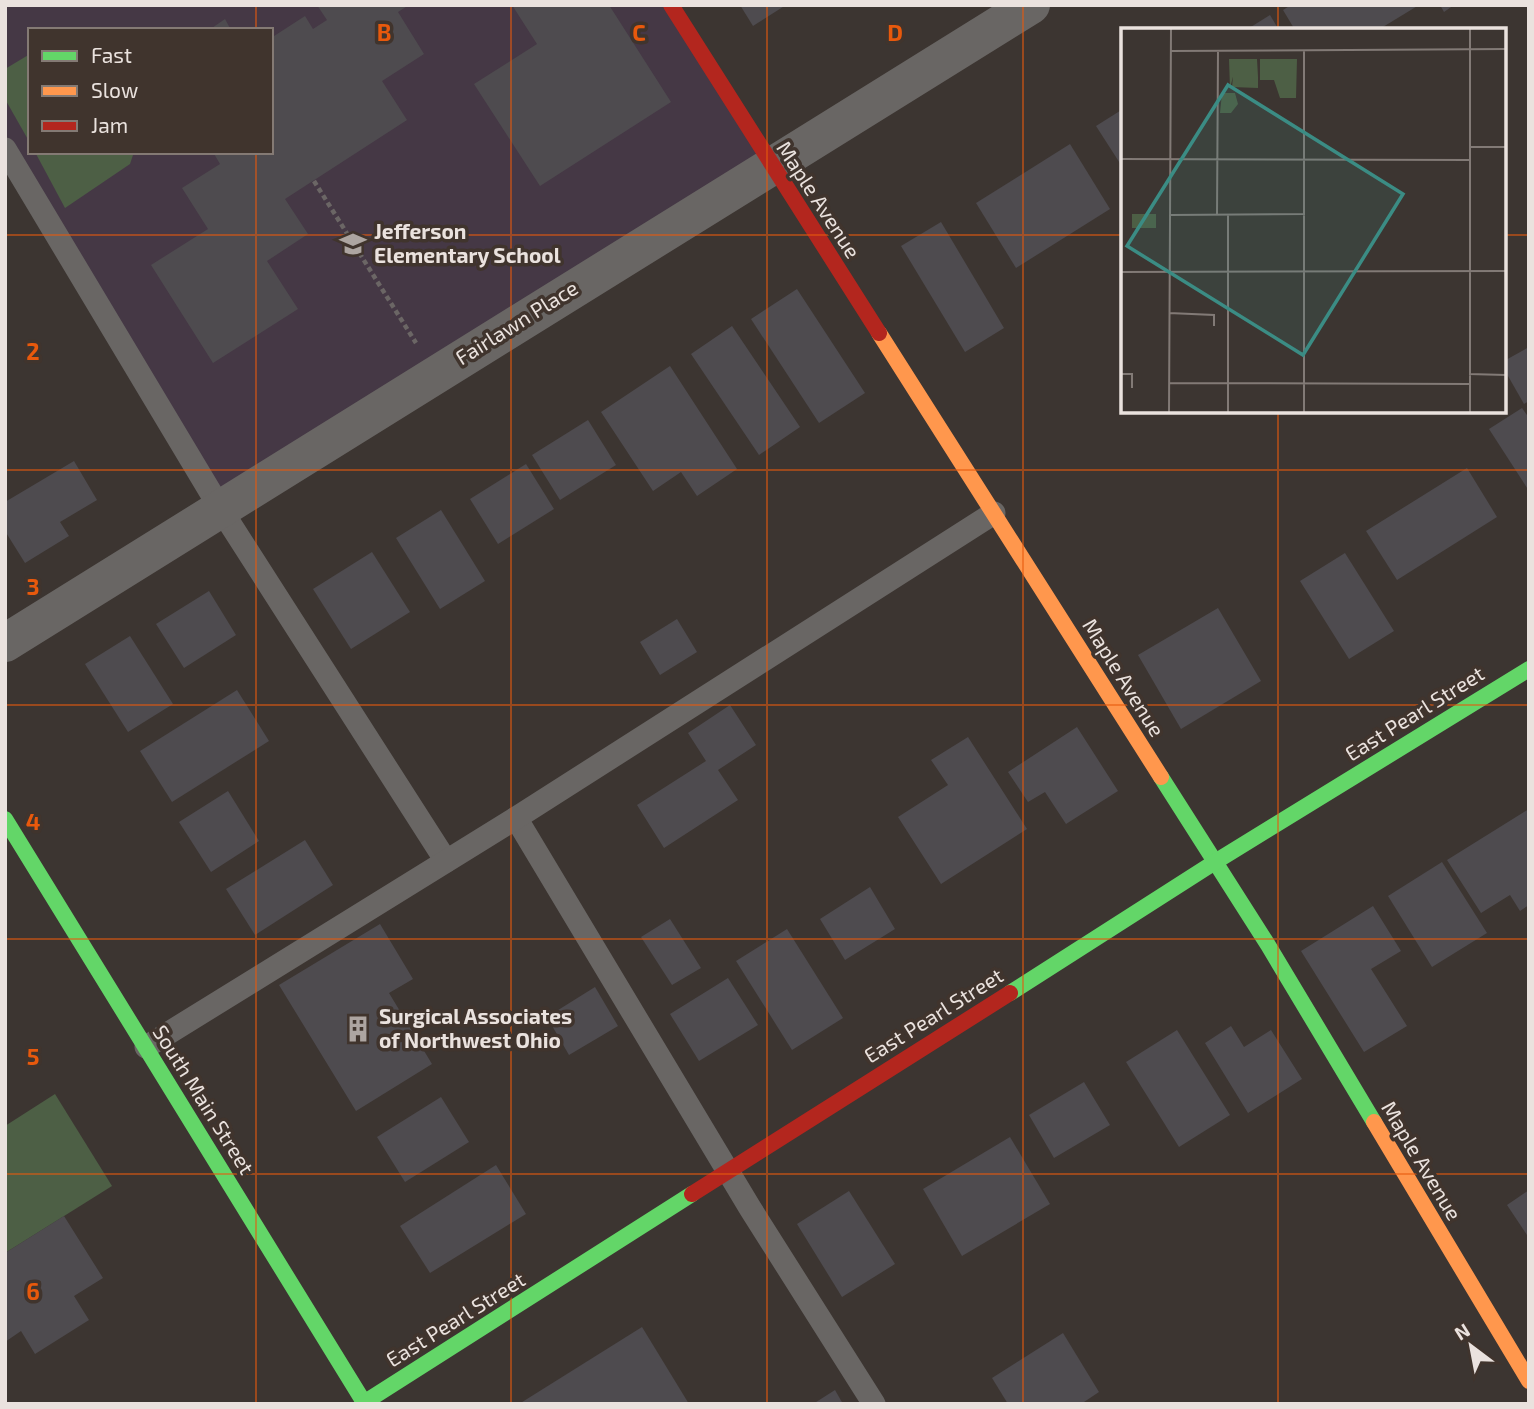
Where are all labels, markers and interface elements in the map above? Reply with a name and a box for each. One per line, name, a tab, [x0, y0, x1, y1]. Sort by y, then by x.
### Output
text: B	[377, 18, 391, 46]
text: C	[632, 18, 646, 46]
text: D	[887, 18, 903, 46]
legend	[28, 28, 273, 154]
inset map	[1121, 28, 1506, 413]
text: Fast	[91, 42, 132, 67]
text: Slow	[91, 77, 138, 102]
text: Jam	[91, 112, 128, 137]
street label: Maple Avenue	[772, 136, 866, 262]
place label: Jefferson Elementary School	[374, 218, 561, 268]
school or university icon: Jefferson Elementary School	[338, 229, 368, 259]
street label: Fairlawn Place	[450, 274, 582, 369]
text: 2	[26, 337, 40, 365]
text: 3	[26, 572, 40, 600]
street label: Maple Avenue	[1078, 614, 1170, 741]
street label: East Pearl Street	[1340, 660, 1488, 765]
text: 4	[26, 807, 40, 835]
street label: East Pearl Street	[859, 962, 1007, 1067]
place label: Surgical Associates of Northwest Ohio	[379, 1003, 572, 1052]
building icon: Surgical Associates of Northwest Ohio	[343, 1014, 373, 1044]
street label: South Main Street	[148, 1020, 260, 1178]
text: 5	[27, 1042, 39, 1070]
street label: Maple Avenue	[1377, 1096, 1468, 1224]
street label: East Pearl Street	[381, 1266, 529, 1371]
text: 6	[26, 1277, 40, 1305]
north arrow	[1436, 1311, 1506, 1381]
text: N	[1450, 1318, 1474, 1345]

